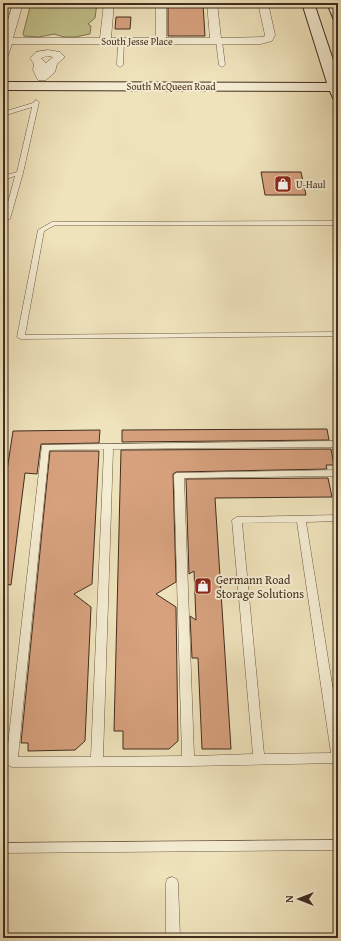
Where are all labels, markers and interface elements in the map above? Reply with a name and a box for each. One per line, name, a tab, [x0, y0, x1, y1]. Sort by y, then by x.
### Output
street label: South Jesse Place	[101, 34, 173, 49]
street label: South McQueen Road	[127, 79, 216, 94]
shop icon: U-Haul	[273, 174, 293, 194]
place label: U-Haul	[296, 177, 326, 192]
place label: Germann Road Storage Solutions	[216, 571, 304, 602]
shop icon: Germann Road Storage Solutions	[193, 576, 213, 596]
north arrow	[279, 879, 319, 919]
text: N	[281, 895, 297, 903]

